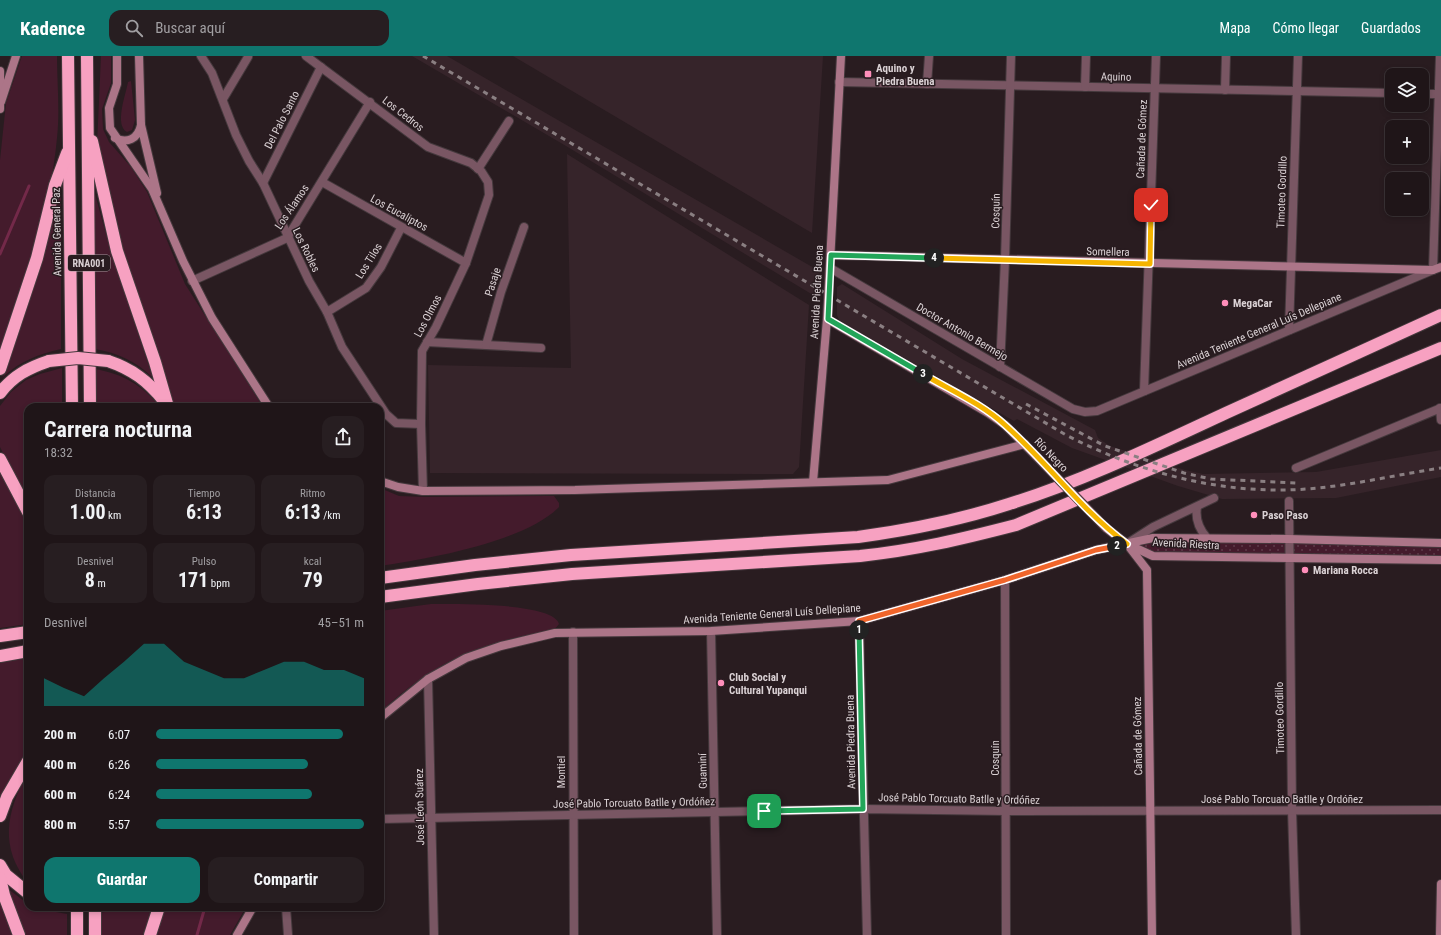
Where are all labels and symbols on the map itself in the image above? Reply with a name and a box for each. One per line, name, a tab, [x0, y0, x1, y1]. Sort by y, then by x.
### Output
place label: Aquino y Piedra Buena	[876, 62, 934, 88]
marker: Aquino y Piedra Buena	[863, 69, 873, 79]
street label: Aquino	[1101, 70, 1132, 84]
street label: Del Palo Santo	[262, 88, 302, 151]
street label: Los Cedros	[380, 94, 426, 134]
street label: Cañada de Gómez	[1134, 99, 1150, 179]
street label: Timoteo Gordillo	[1274, 155, 1290, 228]
street label: Los Álamos	[272, 182, 312, 232]
street label: Avenida General Paz	[50, 187, 64, 276]
pin	[1134, 188, 1168, 222]
street label: Los Eucaliptos	[368, 192, 430, 234]
street label: Cosquín	[989, 193, 1003, 229]
street label: Los Robles	[290, 226, 322, 274]
street label: Los Tilos	[353, 241, 385, 281]
street label: Avenida Piedra Buena	[808, 245, 826, 339]
street label: Somellera	[1086, 245, 1130, 259]
pin: 4	[924, 248, 944, 268]
road number: RNA001	[68, 255, 110, 271]
street label: Pasaje	[482, 266, 504, 298]
street label: Avenida Teniente General Luís Dellepiane	[1175, 290, 1343, 372]
street label: Los Olmos	[411, 293, 445, 339]
place label: MegaCar	[1233, 297, 1273, 310]
marker: MegaCar	[1220, 298, 1230, 308]
street label: Doctor Antonio Bermejo	[914, 300, 1011, 364]
pin: 3	[913, 364, 933, 384]
street label: Río Negro	[1032, 435, 1071, 475]
place label: Paso Paso	[1262, 509, 1309, 522]
marker: Paso Paso	[1249, 510, 1259, 520]
pin: 2	[1107, 536, 1127, 556]
street label: Avenida Riestra	[1152, 536, 1220, 552]
place label: Mariana Rocca	[1313, 564, 1378, 577]
marker: Mariana Rocca	[1300, 565, 1310, 575]
street label: Avenida Teniente General Luís Dellepiane	[683, 601, 861, 627]
pin: 1	[849, 620, 869, 640]
place label: Club Social y Cultural Yupanqui	[729, 671, 807, 697]
marker: Club Social y Cultural Yupanqui	[716, 678, 726, 688]
street label: Timoteo Gordillo	[1273, 681, 1287, 754]
street label: Avenida Piedra Buena	[844, 695, 858, 789]
street label: Cañada de Gómez	[1131, 696, 1145, 775]
street label: Cosquín	[989, 740, 1002, 776]
street label: Guaminí	[696, 753, 710, 789]
street label: Montiel	[555, 756, 568, 788]
street label: José León Suárez	[413, 768, 427, 846]
street label: José Pablo Torcuato Batlle y Ordóñez	[878, 791, 1040, 807]
street label: José Pablo Torcuato Batlle y Ordóñez	[1201, 793, 1363, 806]
pin	[747, 794, 781, 828]
street label: José Pablo Torcuato Batlle y Ordóñez	[553, 795, 715, 811]

